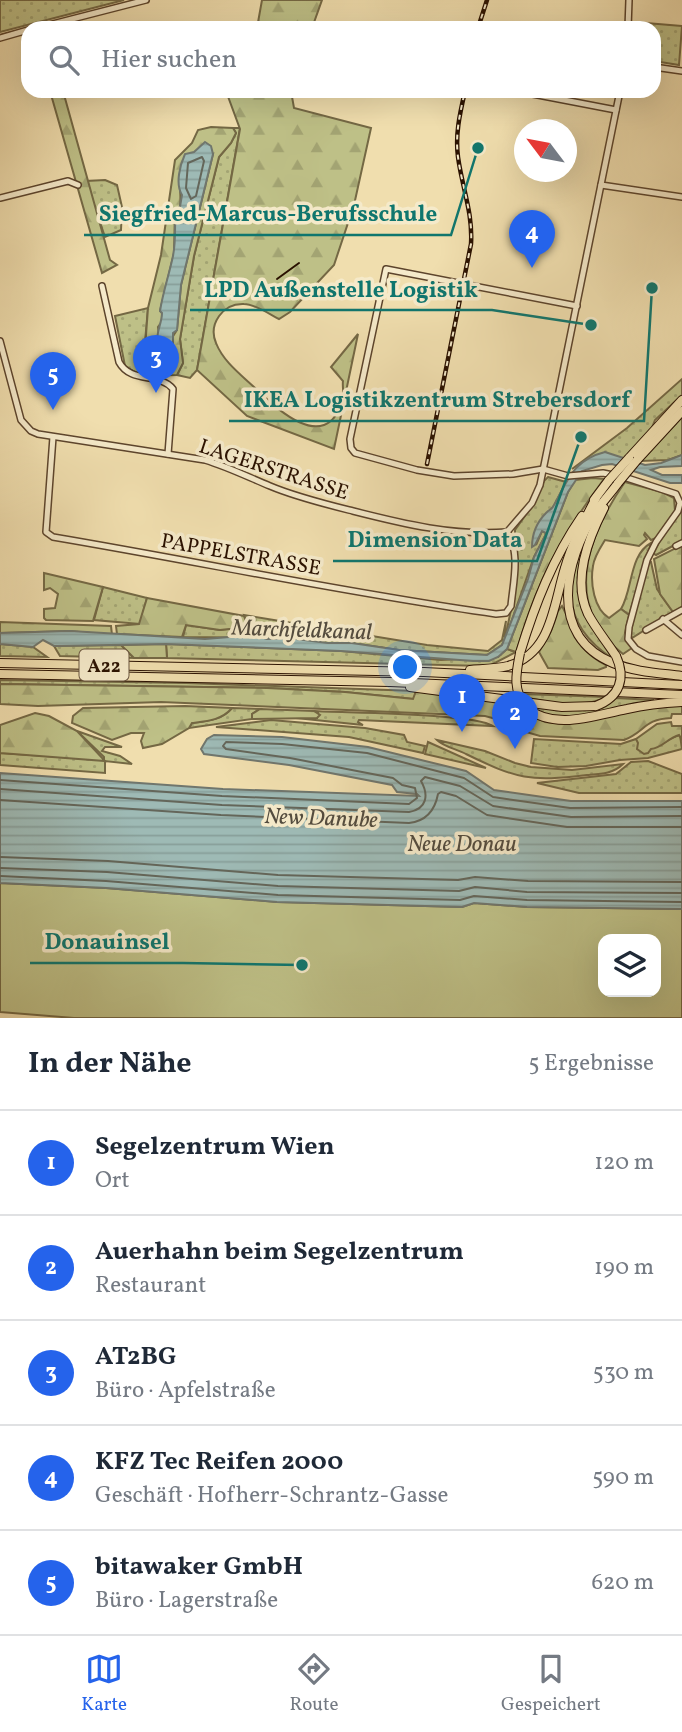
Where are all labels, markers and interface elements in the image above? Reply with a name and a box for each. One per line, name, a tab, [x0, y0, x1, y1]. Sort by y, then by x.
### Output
search box	[21, 21, 661, 98]
icon: search	[45, 41, 83, 79]
text: Hier suchen	[101, 42, 237, 78]
north arrow	[514, 119, 577, 182]
callout: Siegfried-Marcus-Berufsschule	[84, 191, 451, 235]
text: Siegfried-Marcus-Berufsschule	[99, 199, 437, 231]
pin: 4	[509, 210, 555, 268]
callout: LPD Außenstelle Logistik	[190, 266, 492, 310]
text: LPD Außenstelle Logistik	[204, 275, 478, 307]
pin: 3	[133, 335, 179, 393]
pin: 5	[30, 352, 76, 410]
callout: IKEA Logistikzentrum Strebersdorf	[229, 377, 644, 421]
text: IKEA Logistikzentrum Strebersdorf	[244, 385, 632, 417]
street label: LAGERSTRASSE	[195, 433, 352, 508]
callout: Dimension Data	[333, 517, 537, 561]
text: Dimension Data	[347, 525, 523, 557]
street label: PAPPELSTRASSE	[158, 527, 323, 584]
water label: Marchfeldkanal	[230, 613, 373, 649]
road number: A22	[80, 650, 128, 680]
your location	[388, 650, 422, 684]
pin: 1	[439, 674, 485, 732]
pin: 2	[492, 691, 538, 749]
water label: New Danube	[264, 801, 379, 837]
water label: Neue Donau	[407, 829, 517, 861]
callout: Donauinsel	[30, 919, 183, 963]
text: Donauinsel	[44, 927, 170, 959]
map controls	[598, 934, 661, 997]
button: layers	[598, 934, 661, 997]
text: In der Nähe	[28, 1043, 192, 1085]
text: 5 Ergebnisse	[528, 1048, 654, 1080]
text: Segelzentrum Wien	[95, 1129, 335, 1165]
text: 1	[46, 1147, 56, 1179]
text: 120 m	[594, 1147, 654, 1179]
text: Ort	[95, 1165, 130, 1197]
text: Auerhahn beim Segelzentrum	[95, 1234, 464, 1270]
text: 2	[45, 1252, 57, 1284]
text: 190 m	[594, 1252, 654, 1284]
text: Restaurant	[95, 1270, 206, 1302]
text: AT2BG	[95, 1339, 177, 1375]
text: 3	[45, 1357, 57, 1389]
text: 530 m	[593, 1357, 654, 1389]
text: Büro · Apfelstraße	[95, 1375, 276, 1407]
text: KFZ Tec Reifen 2000	[95, 1444, 343, 1480]
text: 4	[44, 1462, 58, 1494]
text: 590 m	[592, 1462, 654, 1494]
text: Geschäft · Hofherr-Schrantz-Gasse	[95, 1480, 449, 1512]
text: bitawaker GmbH	[95, 1549, 303, 1585]
text: 5	[45, 1567, 57, 1599]
text: 620 m	[591, 1567, 654, 1599]
text: Büro · Lagerstraße	[95, 1585, 278, 1617]
tab: Karte	[81, 1650, 127, 1718]
tab: Route	[290, 1650, 339, 1718]
tab: Gespeichert	[501, 1650, 601, 1718]

